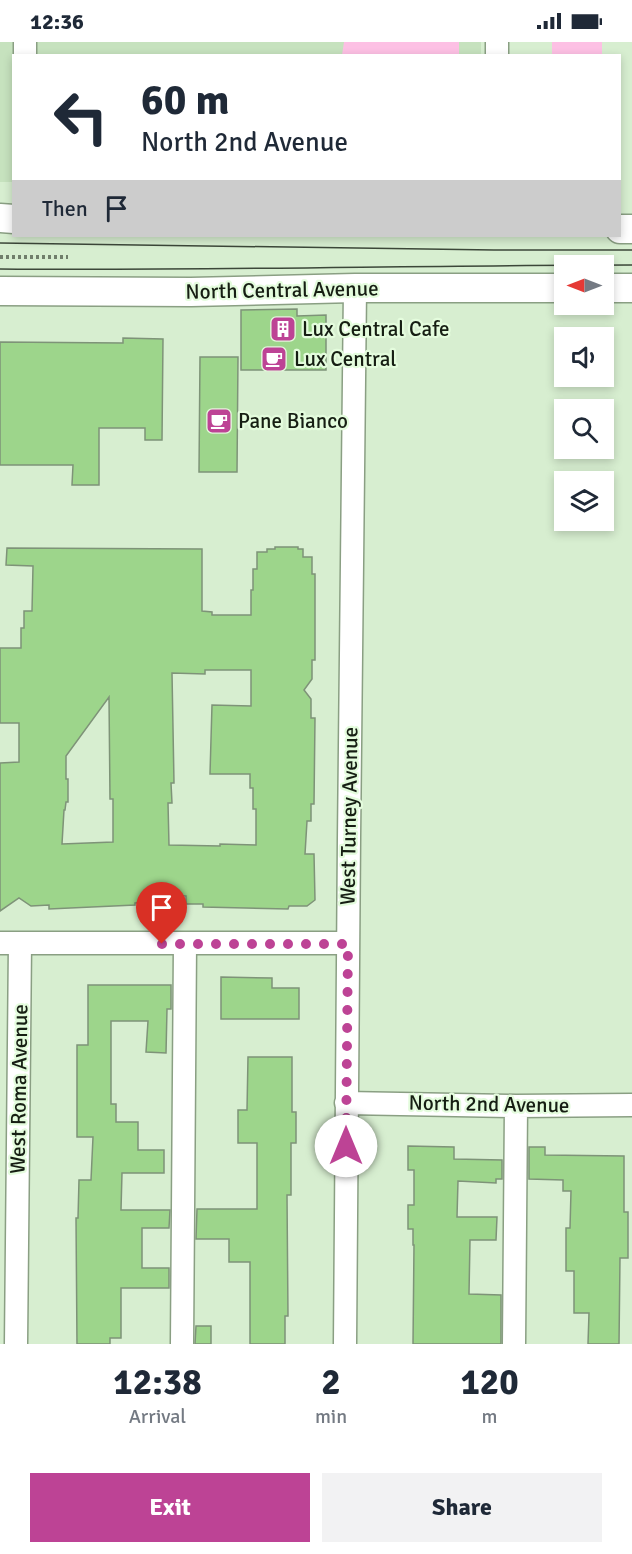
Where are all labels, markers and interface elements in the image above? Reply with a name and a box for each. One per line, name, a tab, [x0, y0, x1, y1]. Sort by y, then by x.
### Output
text: 12:36	[30, 8, 84, 35]
text: 60 m	[141, 75, 230, 126]
icon: left	[42, 78, 120, 156]
text: North 2nd Avenue	[141, 126, 348, 159]
icon: arrive	[100, 192, 133, 225]
text: Then	[42, 195, 88, 222]
north arrow	[554, 255, 614, 315]
map controls	[554, 255, 614, 531]
street label: North Central Avenue	[185, 275, 379, 305]
building icon: Lux Central Cafe	[268, 314, 298, 344]
place label: Lux Central Cafe	[302, 316, 450, 342]
button: sound	[554, 327, 614, 387]
cafe icon: Lux Central	[259, 344, 289, 374]
place label: Lux Central	[294, 346, 396, 372]
button: search	[554, 399, 614, 459]
cafe icon: Pane Bianco	[204, 406, 234, 436]
place label: Pane Bianco	[238, 408, 348, 434]
button: layers	[554, 471, 614, 531]
street label: West Turney Avenue	[334, 727, 364, 905]
pin	[136, 882, 187, 944]
icon: arrive	[145, 891, 178, 924]
street label: West Roma Avenue	[5, 1004, 33, 1174]
street label: North 2nd Avenue	[408, 1090, 570, 1118]
position arrow	[314, 1114, 378, 1178]
text: 12:38	[113, 1360, 202, 1405]
text: 2	[321, 1360, 341, 1405]
text: 120	[460, 1360, 519, 1405]
text: Arrival	[129, 1404, 186, 1429]
text: min	[315, 1404, 347, 1429]
text: m	[482, 1404, 498, 1429]
button: Exit	[30, 1473, 310, 1542]
button: Share	[322, 1473, 602, 1542]

